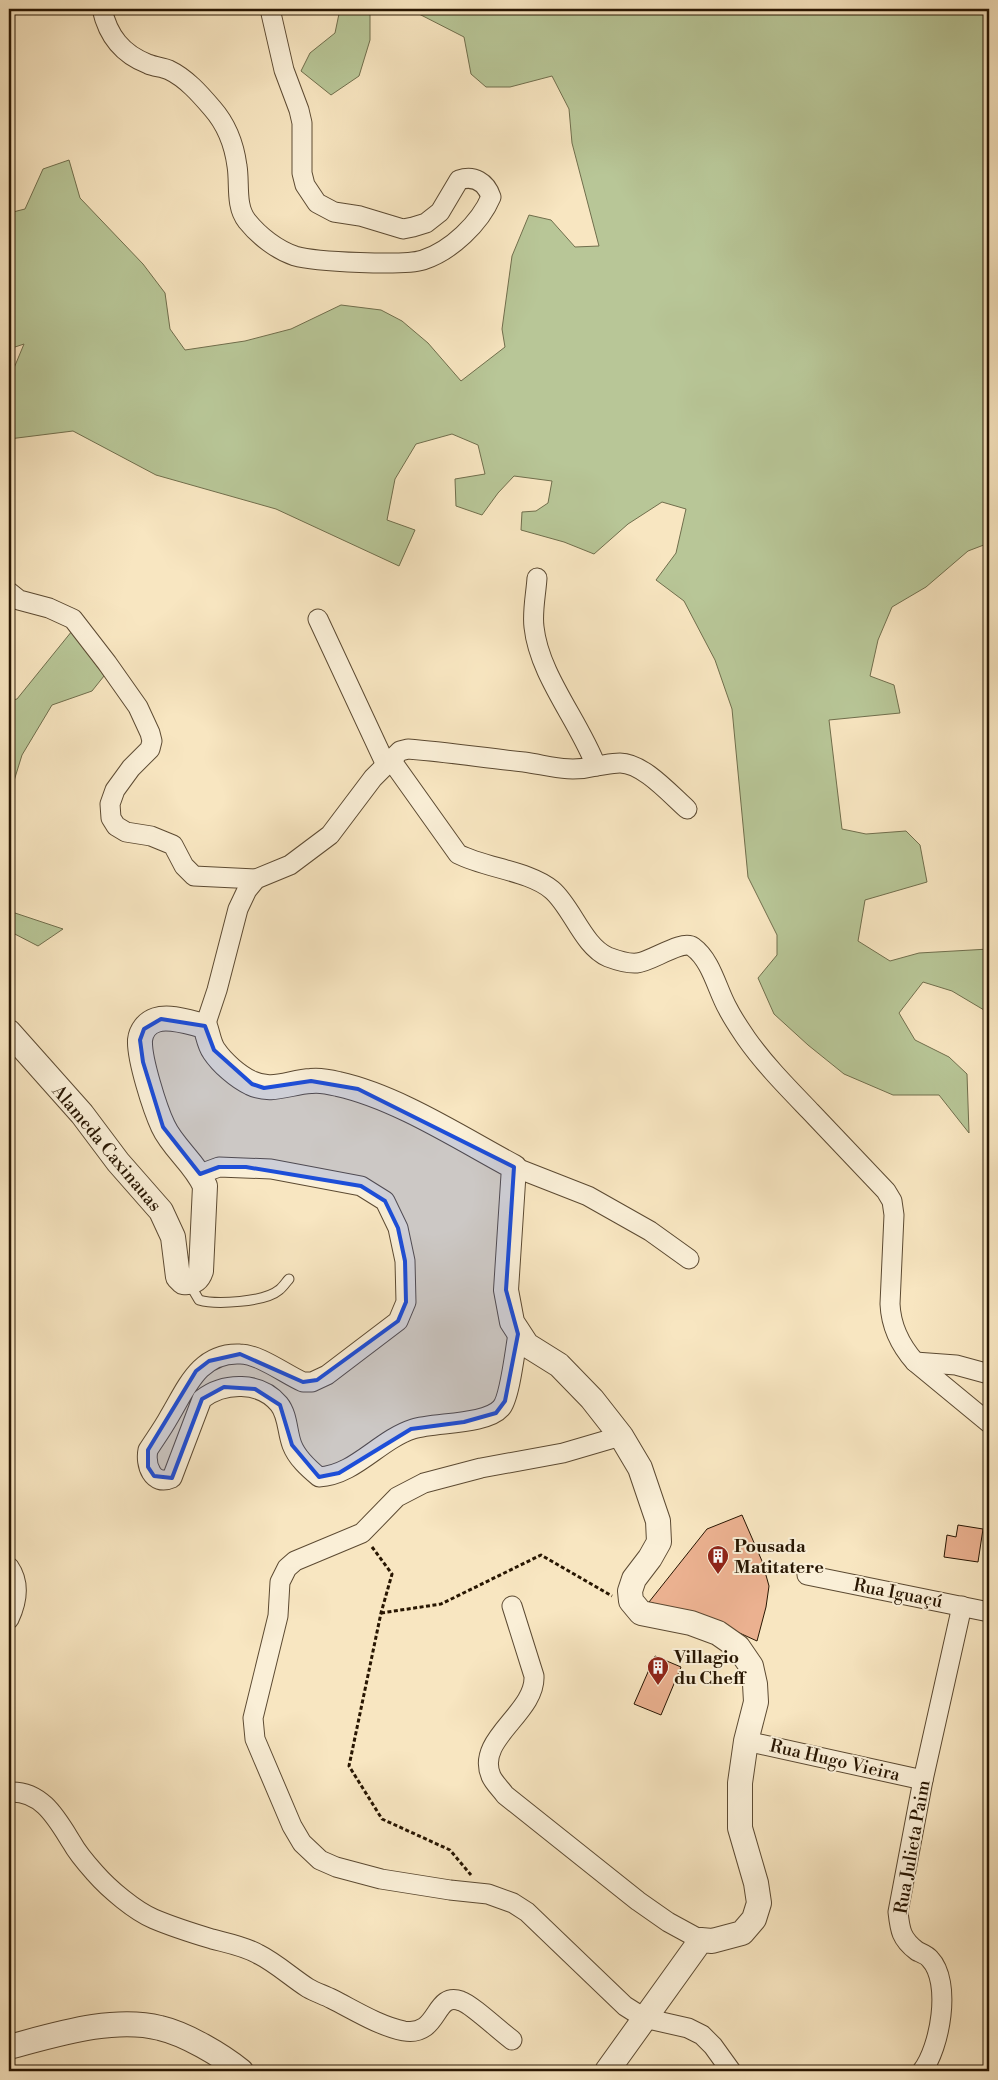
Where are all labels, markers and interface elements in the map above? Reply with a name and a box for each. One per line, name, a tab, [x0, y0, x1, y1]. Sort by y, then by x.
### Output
street label: Alameda Caxinauas	[46, 1080, 166, 1216]
place label: Pousada Matitatere	[734, 1535, 824, 1579]
building icon: Pousada Matitatere	[706, 1544, 730, 1575]
street label: Rua Iguaçú	[851, 1574, 945, 1614]
place label: Villagio du Cheff	[673, 1646, 747, 1690]
building icon: Villagio du Cheff	[646, 1655, 670, 1686]
street label: Rua Hugo Vieira	[768, 1734, 903, 1787]
street label: Rua Julieta Paim	[889, 1778, 936, 1916]

